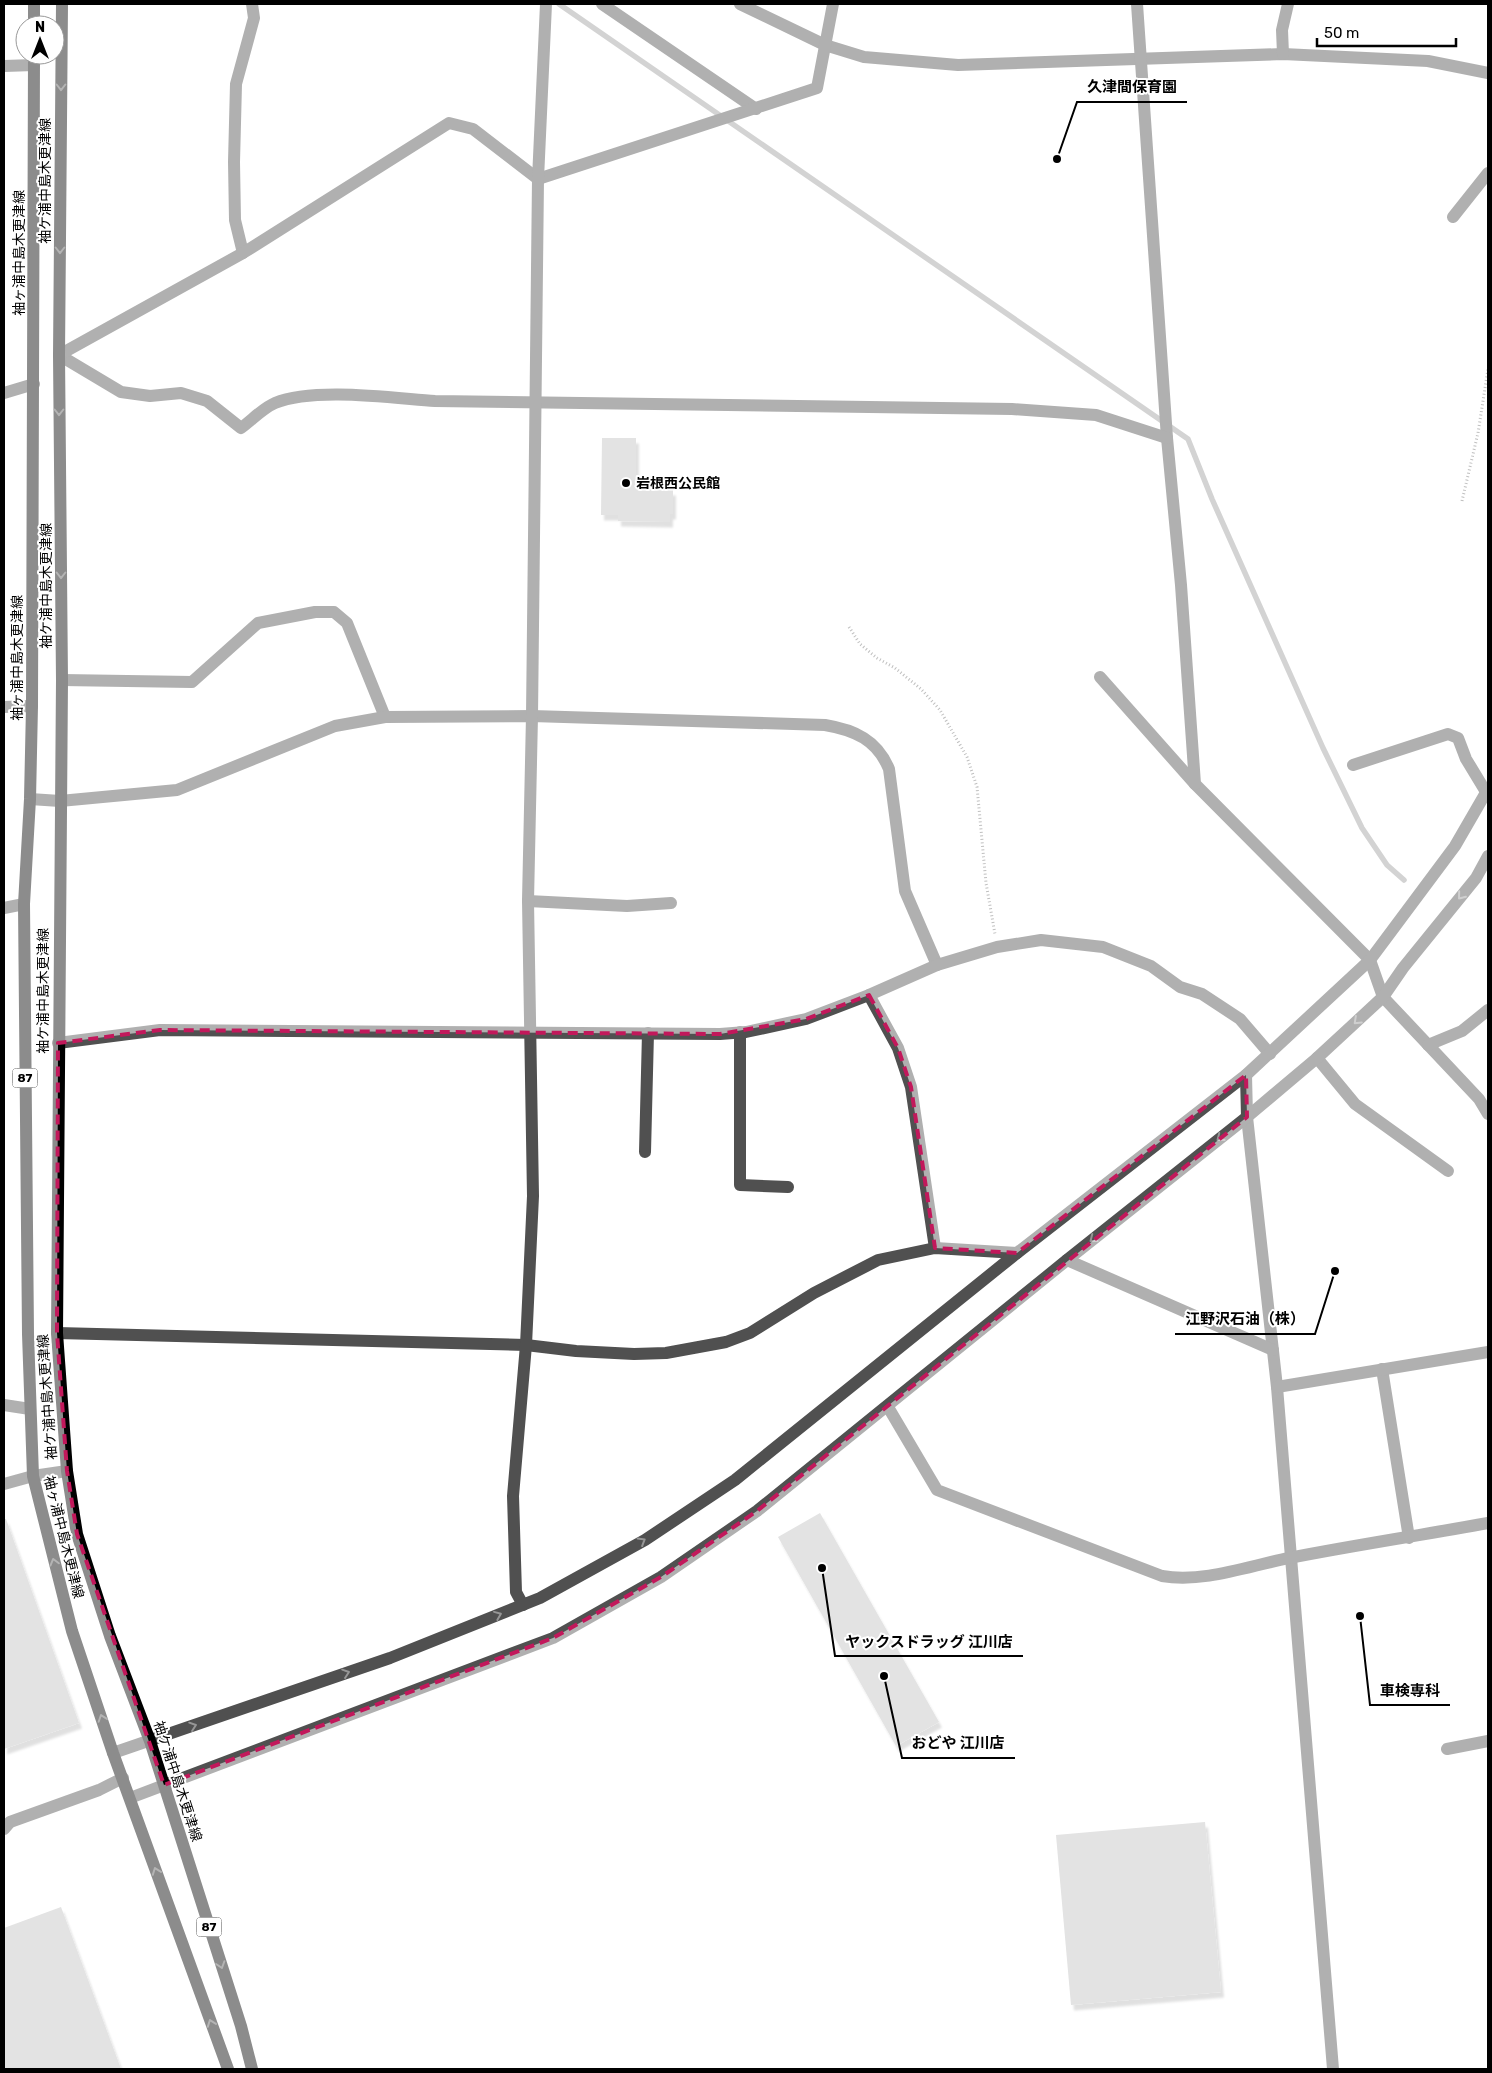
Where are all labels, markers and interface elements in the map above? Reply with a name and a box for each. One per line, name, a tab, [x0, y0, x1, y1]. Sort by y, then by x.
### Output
north arrow	[15, 15, 65, 65]
scale bar	[1317, 15, 1456, 47]
text: N	[35, 19, 45, 36]
text: 50 m	[1324, 24, 1359, 42]
callout: 久津間保育園	[1077, 72, 1187, 102]
text: 久津間保育園	[1087, 78, 1177, 96]
one-way arrow	[56, 84, 66, 92]
street label: 袖ケ浦中島木更津線	[37, 118, 54, 244]
street label: 袖ヶ浦中島木更津線	[11, 190, 28, 316]
one-way arrow	[55, 246, 65, 254]
one-way arrow	[54, 409, 64, 417]
place label: 岩根西公民館	[636, 475, 720, 492]
marker: 岩根西公民館	[620, 477, 632, 489]
street label: 袖ケ浦中島木更津線	[38, 523, 55, 649]
one-way arrow	[56, 572, 66, 579]
street label: 袖ヶ浦中島木更津線	[9, 595, 26, 721]
one-way arrow	[1457, 891, 1466, 900]
street label: 袖ケ浦中島木更津線	[35, 928, 52, 1054]
one-way arrow	[1353, 1015, 1362, 1024]
road number: 87	[12, 1068, 38, 1088]
one-way arrow	[1217, 1132, 1226, 1140]
one-way arrow	[1090, 1233, 1099, 1241]
callout: 江野沢石油（株）	[1175, 1304, 1315, 1334]
text: 江野沢石油（株）	[1185, 1310, 1305, 1328]
street label: 袖ケ浦中島木更津線	[35, 1334, 60, 1460]
street label: 袖ヶ浦中島木更津線	[40, 1474, 87, 1600]
one-way arrow	[637, 1537, 646, 1547]
one-way arrow	[49, 1558, 60, 1567]
one-way arrow	[493, 1611, 502, 1621]
callout: ヤックスドラッグ 江川店	[835, 1626, 1023, 1656]
text: ヤックスドラッグ 江川店	[845, 1633, 1013, 1651]
one-way arrow	[342, 1669, 350, 1679]
callout: 車検専科	[1370, 1675, 1450, 1705]
text: 車検専科	[1380, 1682, 1440, 1700]
one-way arrow	[97, 1714, 107, 1722]
street label: 袖ケ浦中島木更津線	[150, 1719, 205, 1844]
one-way arrow	[188, 1722, 196, 1732]
callout: おどや 江川店	[902, 1728, 1015, 1758]
text: おどや 江川店	[911, 1734, 1005, 1752]
one-way arrow	[152, 1867, 162, 1876]
road number: 87	[196, 1918, 222, 1936]
one-way arrow	[215, 1960, 225, 1969]
one-way arrow	[207, 2020, 217, 2028]

